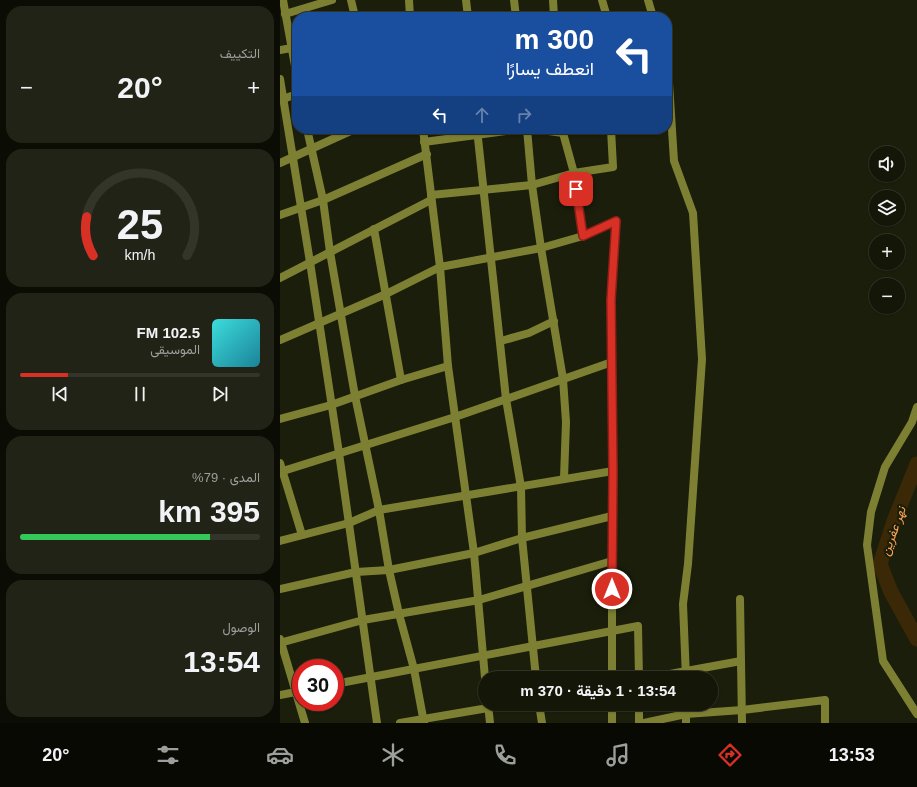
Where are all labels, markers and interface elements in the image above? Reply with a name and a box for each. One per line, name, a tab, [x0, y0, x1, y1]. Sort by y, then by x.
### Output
text: 300 m	[515, 24, 594, 55]
icon: left	[608, 28, 660, 80]
text: التكييف	[220, 46, 260, 61]
text: انعطف يسارًا	[506, 59, 594, 79]
text: 20°	[117, 71, 163, 104]
text: −	[20, 75, 33, 100]
text: +	[247, 75, 260, 100]
icon: left	[429, 104, 451, 126]
icon: ahead	[471, 104, 493, 126]
icon: right	[513, 104, 535, 126]
map controls	[869, 146, 905, 314]
button: sound	[869, 146, 905, 182]
pin	[559, 172, 593, 206]
icon: arrive	[565, 178, 587, 200]
button: layers	[869, 190, 905, 226]
text: 25	[117, 201, 163, 248]
button: +	[869, 234, 905, 270]
text: km/h	[125, 247, 156, 263]
button: −	[869, 278, 905, 314]
text: 102.5 FM	[137, 324, 200, 341]
text: الموسيقى	[150, 342, 200, 357]
icon: previous	[49, 383, 71, 405]
icon: pause	[129, 383, 151, 405]
icon: next	[209, 383, 231, 405]
text: المدى · 79%	[192, 470, 260, 485]
text: 395 km	[158, 495, 260, 528]
water label: نهر عفرين	[877, 503, 910, 558]
position arrow	[591, 568, 633, 610]
text: الوصول	[222, 620, 260, 635]
text: 13:54	[183, 645, 260, 678]
speed limit sign: 30	[292, 659, 344, 711]
text: 13:54 · 1 دقيقة · 370 m	[520, 682, 676, 699]
icon: filters	[154, 741, 182, 769]
icon: car	[266, 741, 294, 769]
icon: climate	[379, 741, 407, 769]
icon: phone	[491, 741, 519, 769]
icon: music	[604, 741, 632, 769]
icon: directions	[716, 741, 744, 769]
text: 20°	[42, 745, 70, 765]
text: 13:53	[829, 745, 875, 765]

